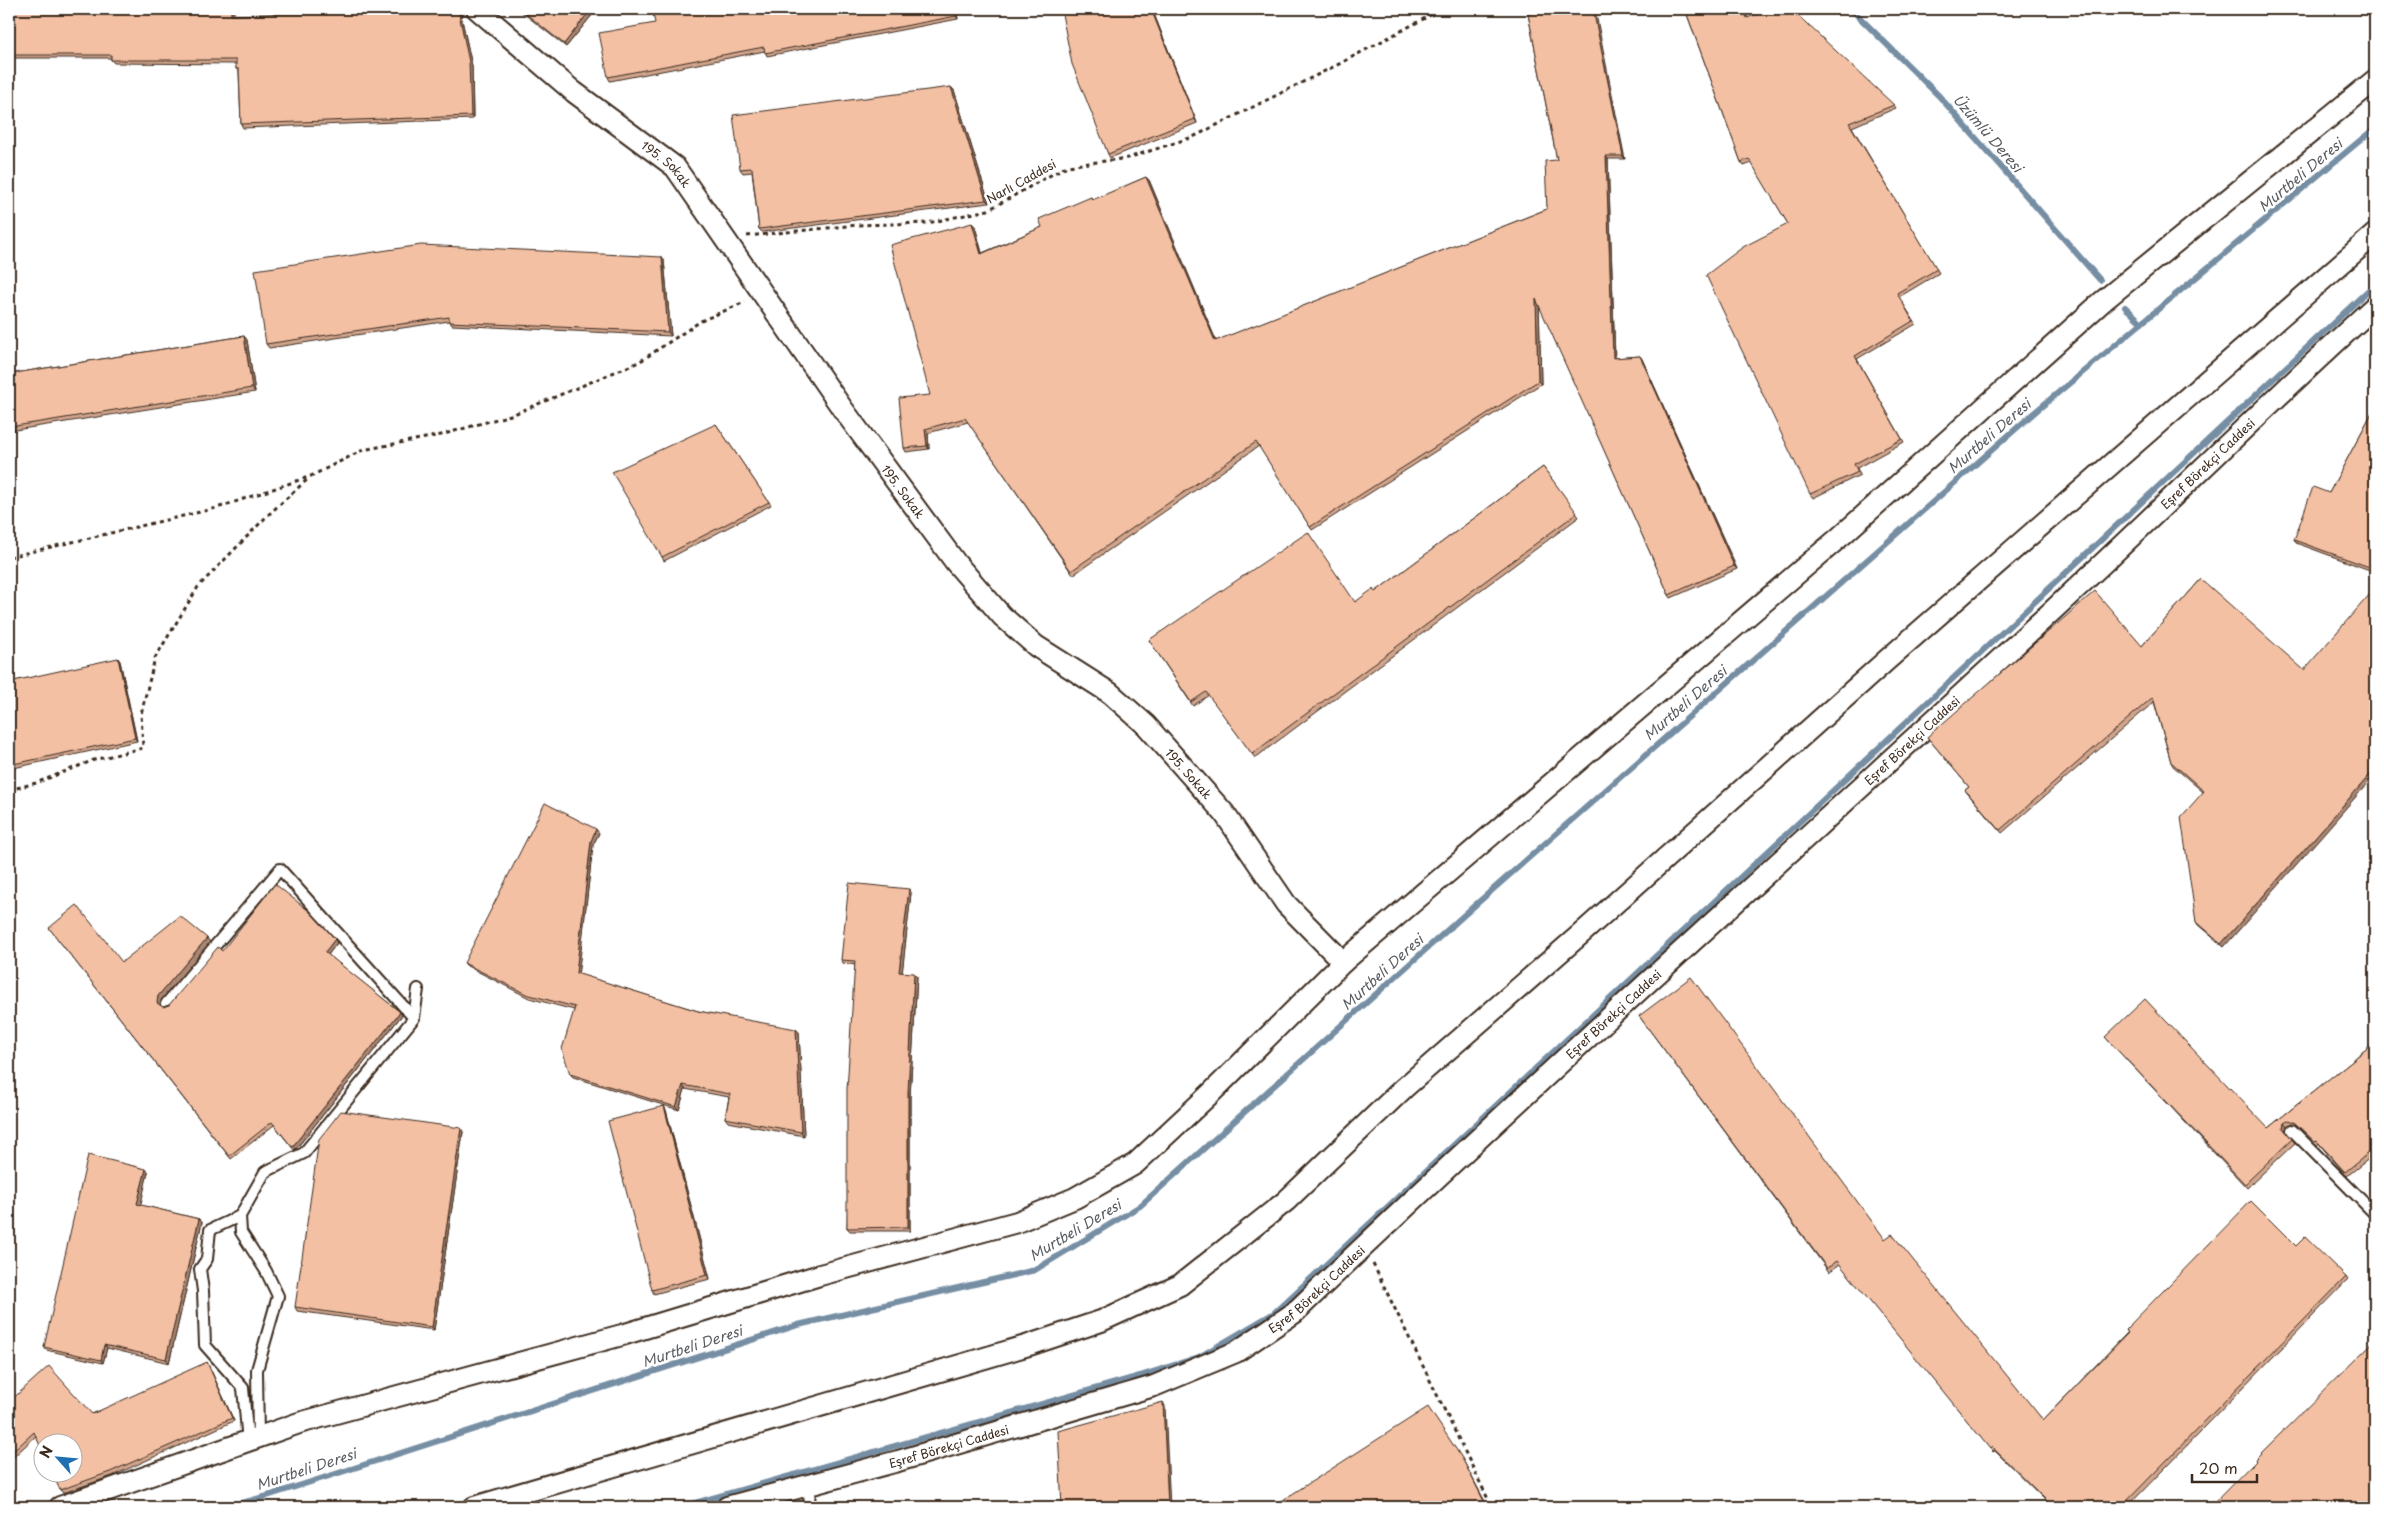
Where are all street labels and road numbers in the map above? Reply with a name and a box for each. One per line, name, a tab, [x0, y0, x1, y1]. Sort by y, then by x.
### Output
street label: 195. Sokak	[638, 136, 695, 191]
street label: Narlı Caddesi	[983, 154, 1059, 208]
street label: Eşref Börekçi Caddesi	[2156, 414, 2259, 513]
street label: 195. Sokak	[877, 461, 929, 522]
street label: Eşref Börekçi Caddesi	[1860, 692, 1964, 789]
street label: 195. Sokak	[1161, 744, 1216, 803]
street label: Eşref Börekçi Caddesi	[1562, 965, 1665, 1063]
street label: Eşref Börekçi Caddesi	[1264, 1241, 1369, 1337]
street label: Eşref Börekçi Caddesi	[887, 1420, 1011, 1472]

